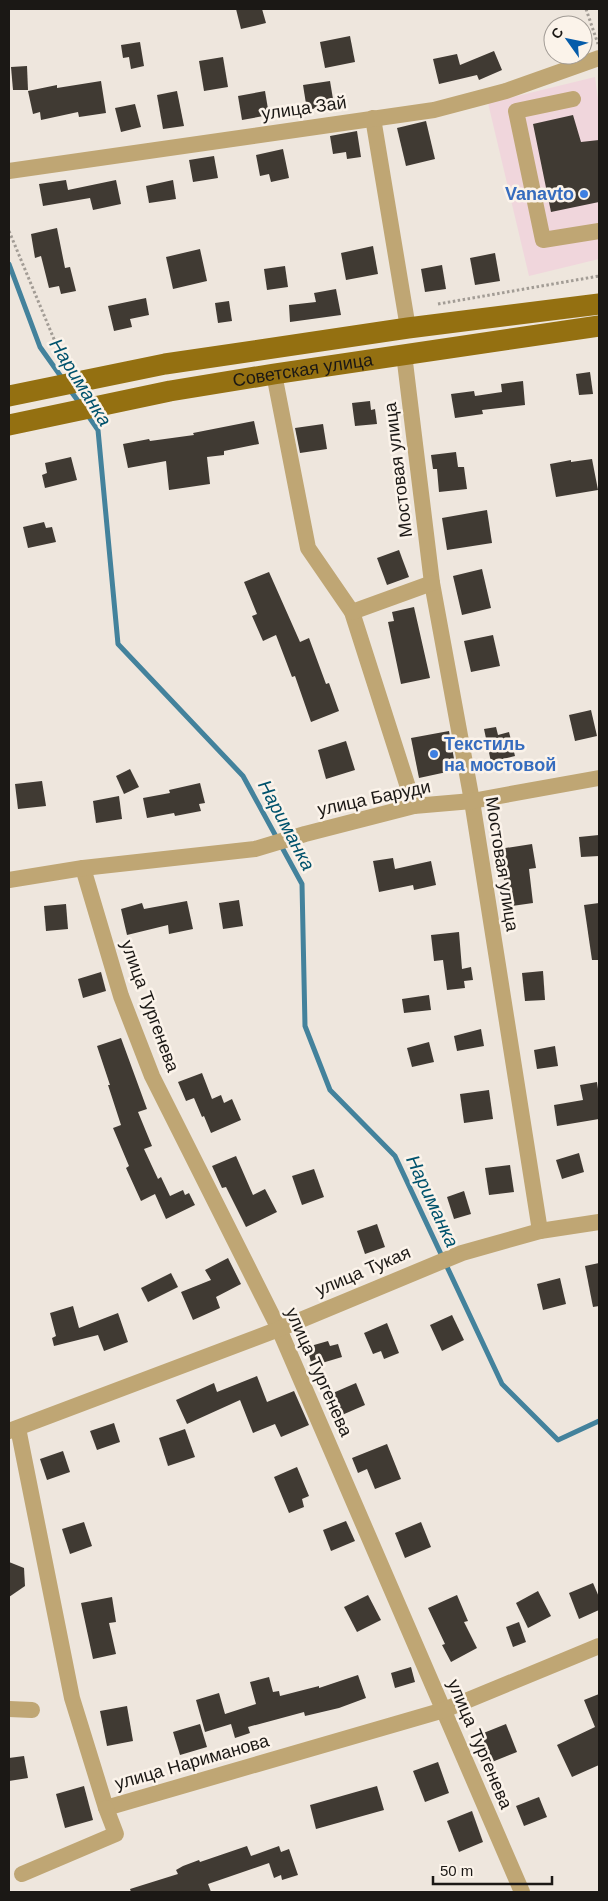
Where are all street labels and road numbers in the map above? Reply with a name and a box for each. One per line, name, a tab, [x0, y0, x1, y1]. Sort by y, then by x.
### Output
street label: улица Зай	[260, 92, 348, 124]
street label: Советская улица	[231, 349, 375, 391]
street label: Мостовая улица	[380, 400, 416, 539]
street label: улица Баруди	[316, 776, 432, 820]
street label: Мостовая улица	[481, 795, 523, 934]
street label: улица Тургенева	[117, 937, 183, 1076]
street label: улица Тукая	[312, 1242, 414, 1300]
street label: улица Тургенева	[282, 1305, 357, 1440]
street label: улица Тургенева	[444, 1676, 517, 1813]
street label: улица Нариманова	[113, 1730, 272, 1794]

